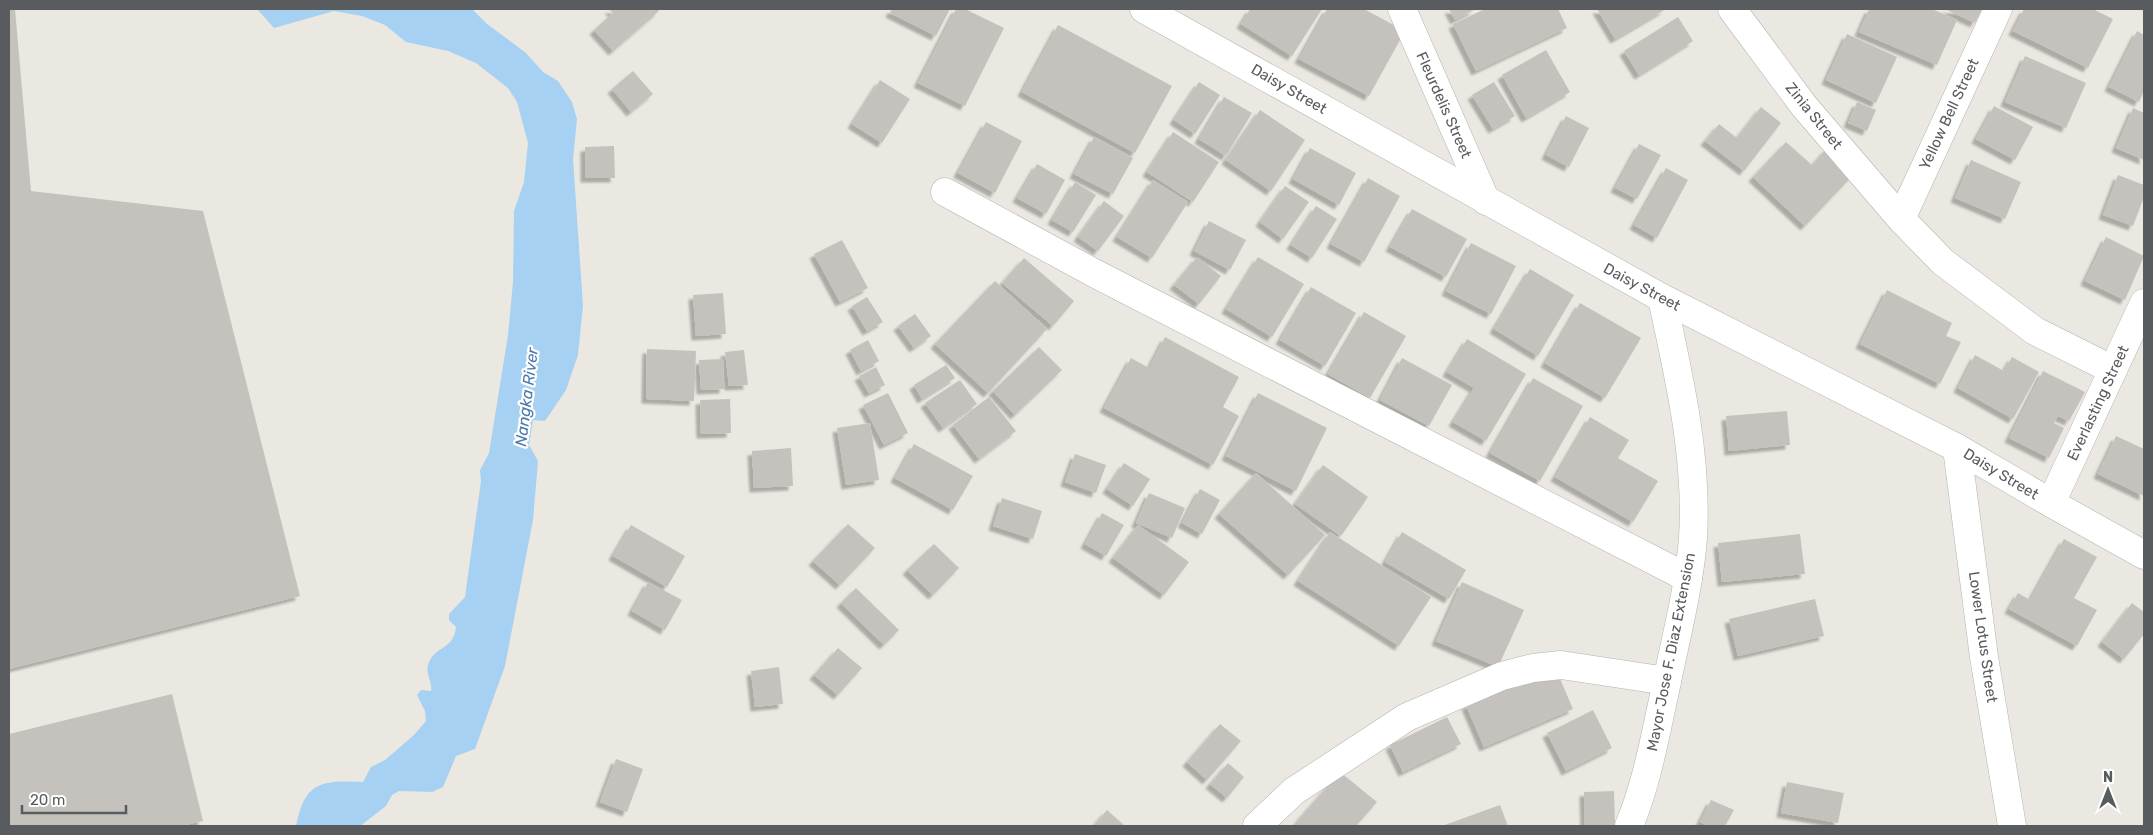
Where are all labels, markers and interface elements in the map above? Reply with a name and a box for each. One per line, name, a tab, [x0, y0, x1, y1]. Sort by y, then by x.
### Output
street label: Fleurdelis Street	[1412, 49, 1476, 161]
street label: Yellow Bell Street	[1915, 55, 1983, 172]
street label: Daisy Street	[1248, 60, 1330, 118]
street label: Zinia Street	[1782, 79, 1846, 153]
street label: Daisy Street	[1600, 259, 1684, 315]
street label: Everlasting Street	[2063, 342, 2133, 464]
water label: Nangka River	[511, 346, 542, 448]
street label: Daisy Street	[1960, 445, 2042, 504]
street label: Mayor Jose F. Diaz Extension	[1643, 551, 1699, 753]
street label: Lower Lotus Street	[1965, 570, 2001, 704]
north arrow	[2083, 765, 2133, 815]
text: N	[2103, 769, 2113, 786]
scale bar	[22, 782, 126, 814]
text: 20 m	[30, 791, 65, 809]

